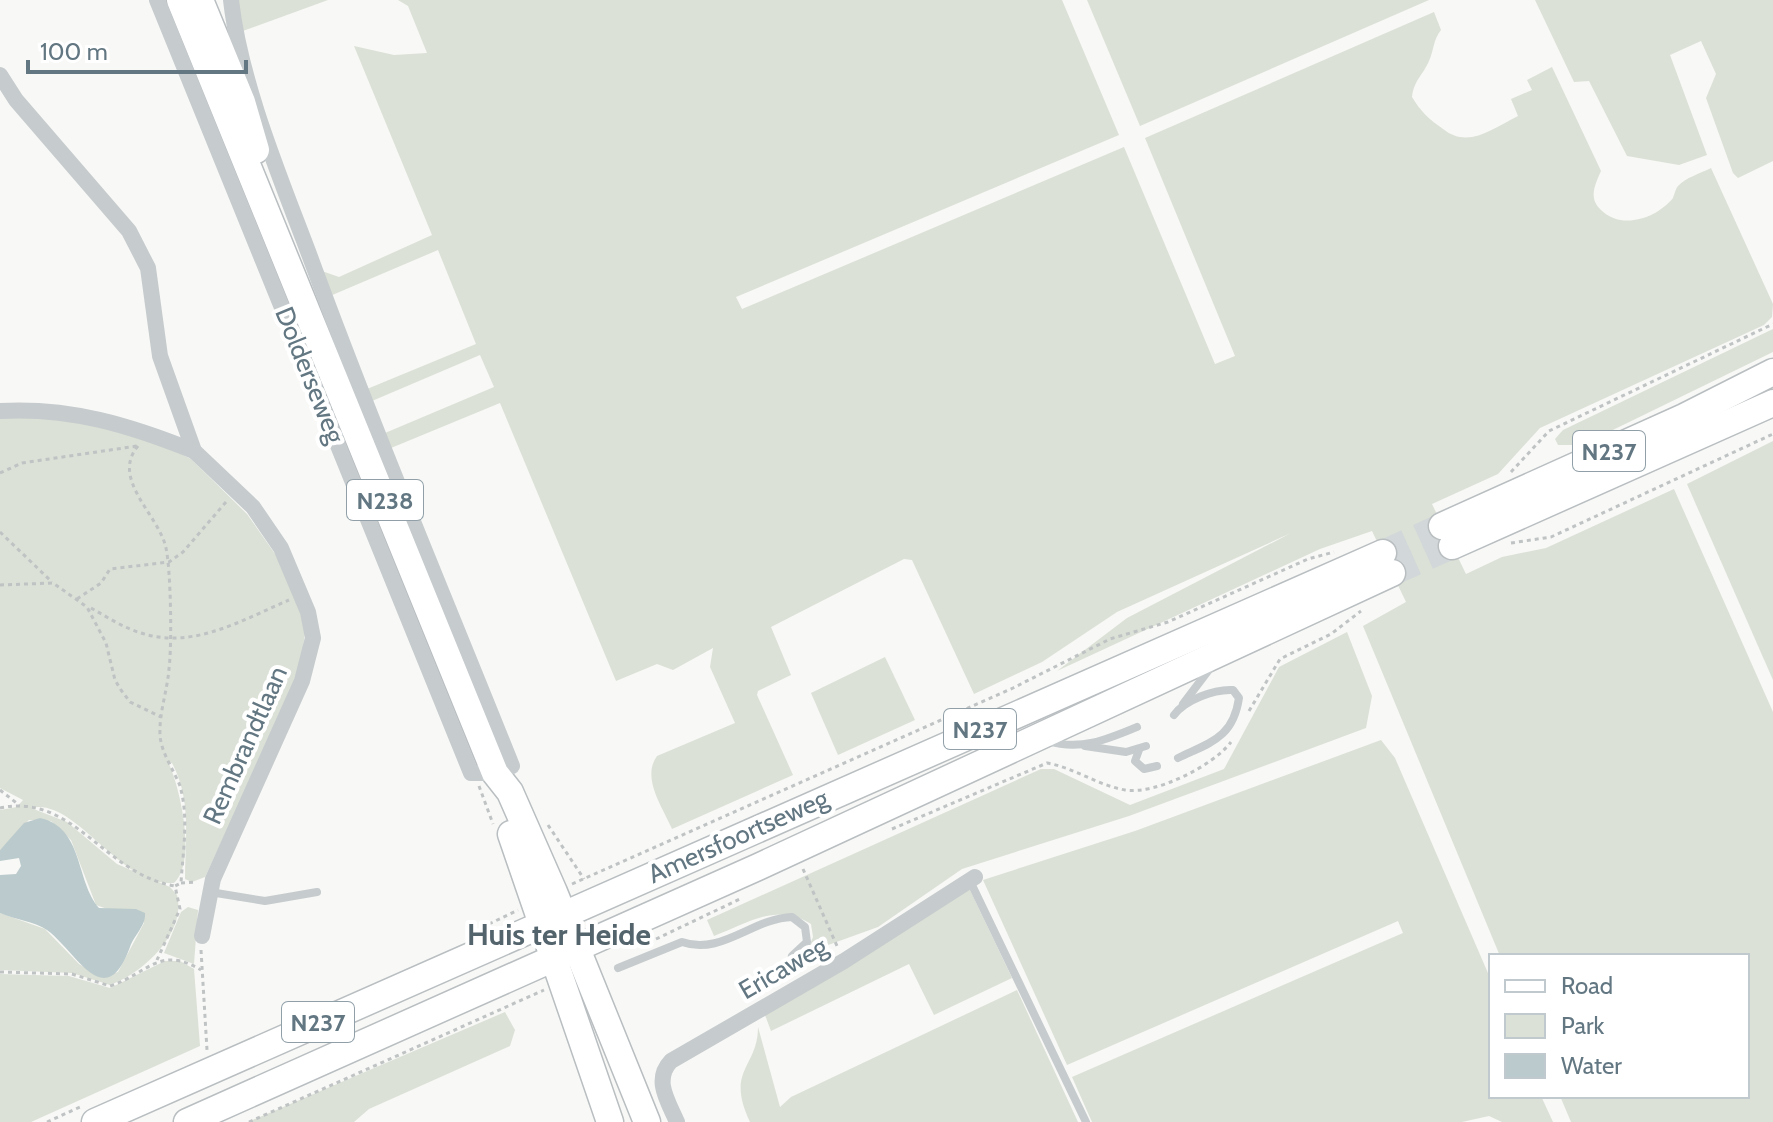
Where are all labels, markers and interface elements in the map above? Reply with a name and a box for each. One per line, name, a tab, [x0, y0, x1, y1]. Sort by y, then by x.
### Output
scale bar	[28, 24, 246, 74]
text: 100 m	[40, 37, 108, 66]
street label: Dolderseweg	[268, 302, 352, 449]
road number: N237	[1573, 431, 1645, 471]
road number: N238	[347, 480, 423, 520]
street label: Rembrandtlaan	[196, 661, 294, 829]
road number: N237	[944, 709, 1016, 749]
street label: Amersfoortseweg	[643, 781, 834, 890]
district label: Huis ter Heide	[467, 916, 651, 953]
street label: Ericaweg	[733, 929, 834, 1006]
legend	[1489, 954, 1749, 1098]
text: Road	[1561, 971, 1613, 1000]
road number: N237	[282, 1002, 354, 1042]
text: Park	[1561, 1011, 1604, 1040]
text: Water	[1561, 1051, 1622, 1080]

